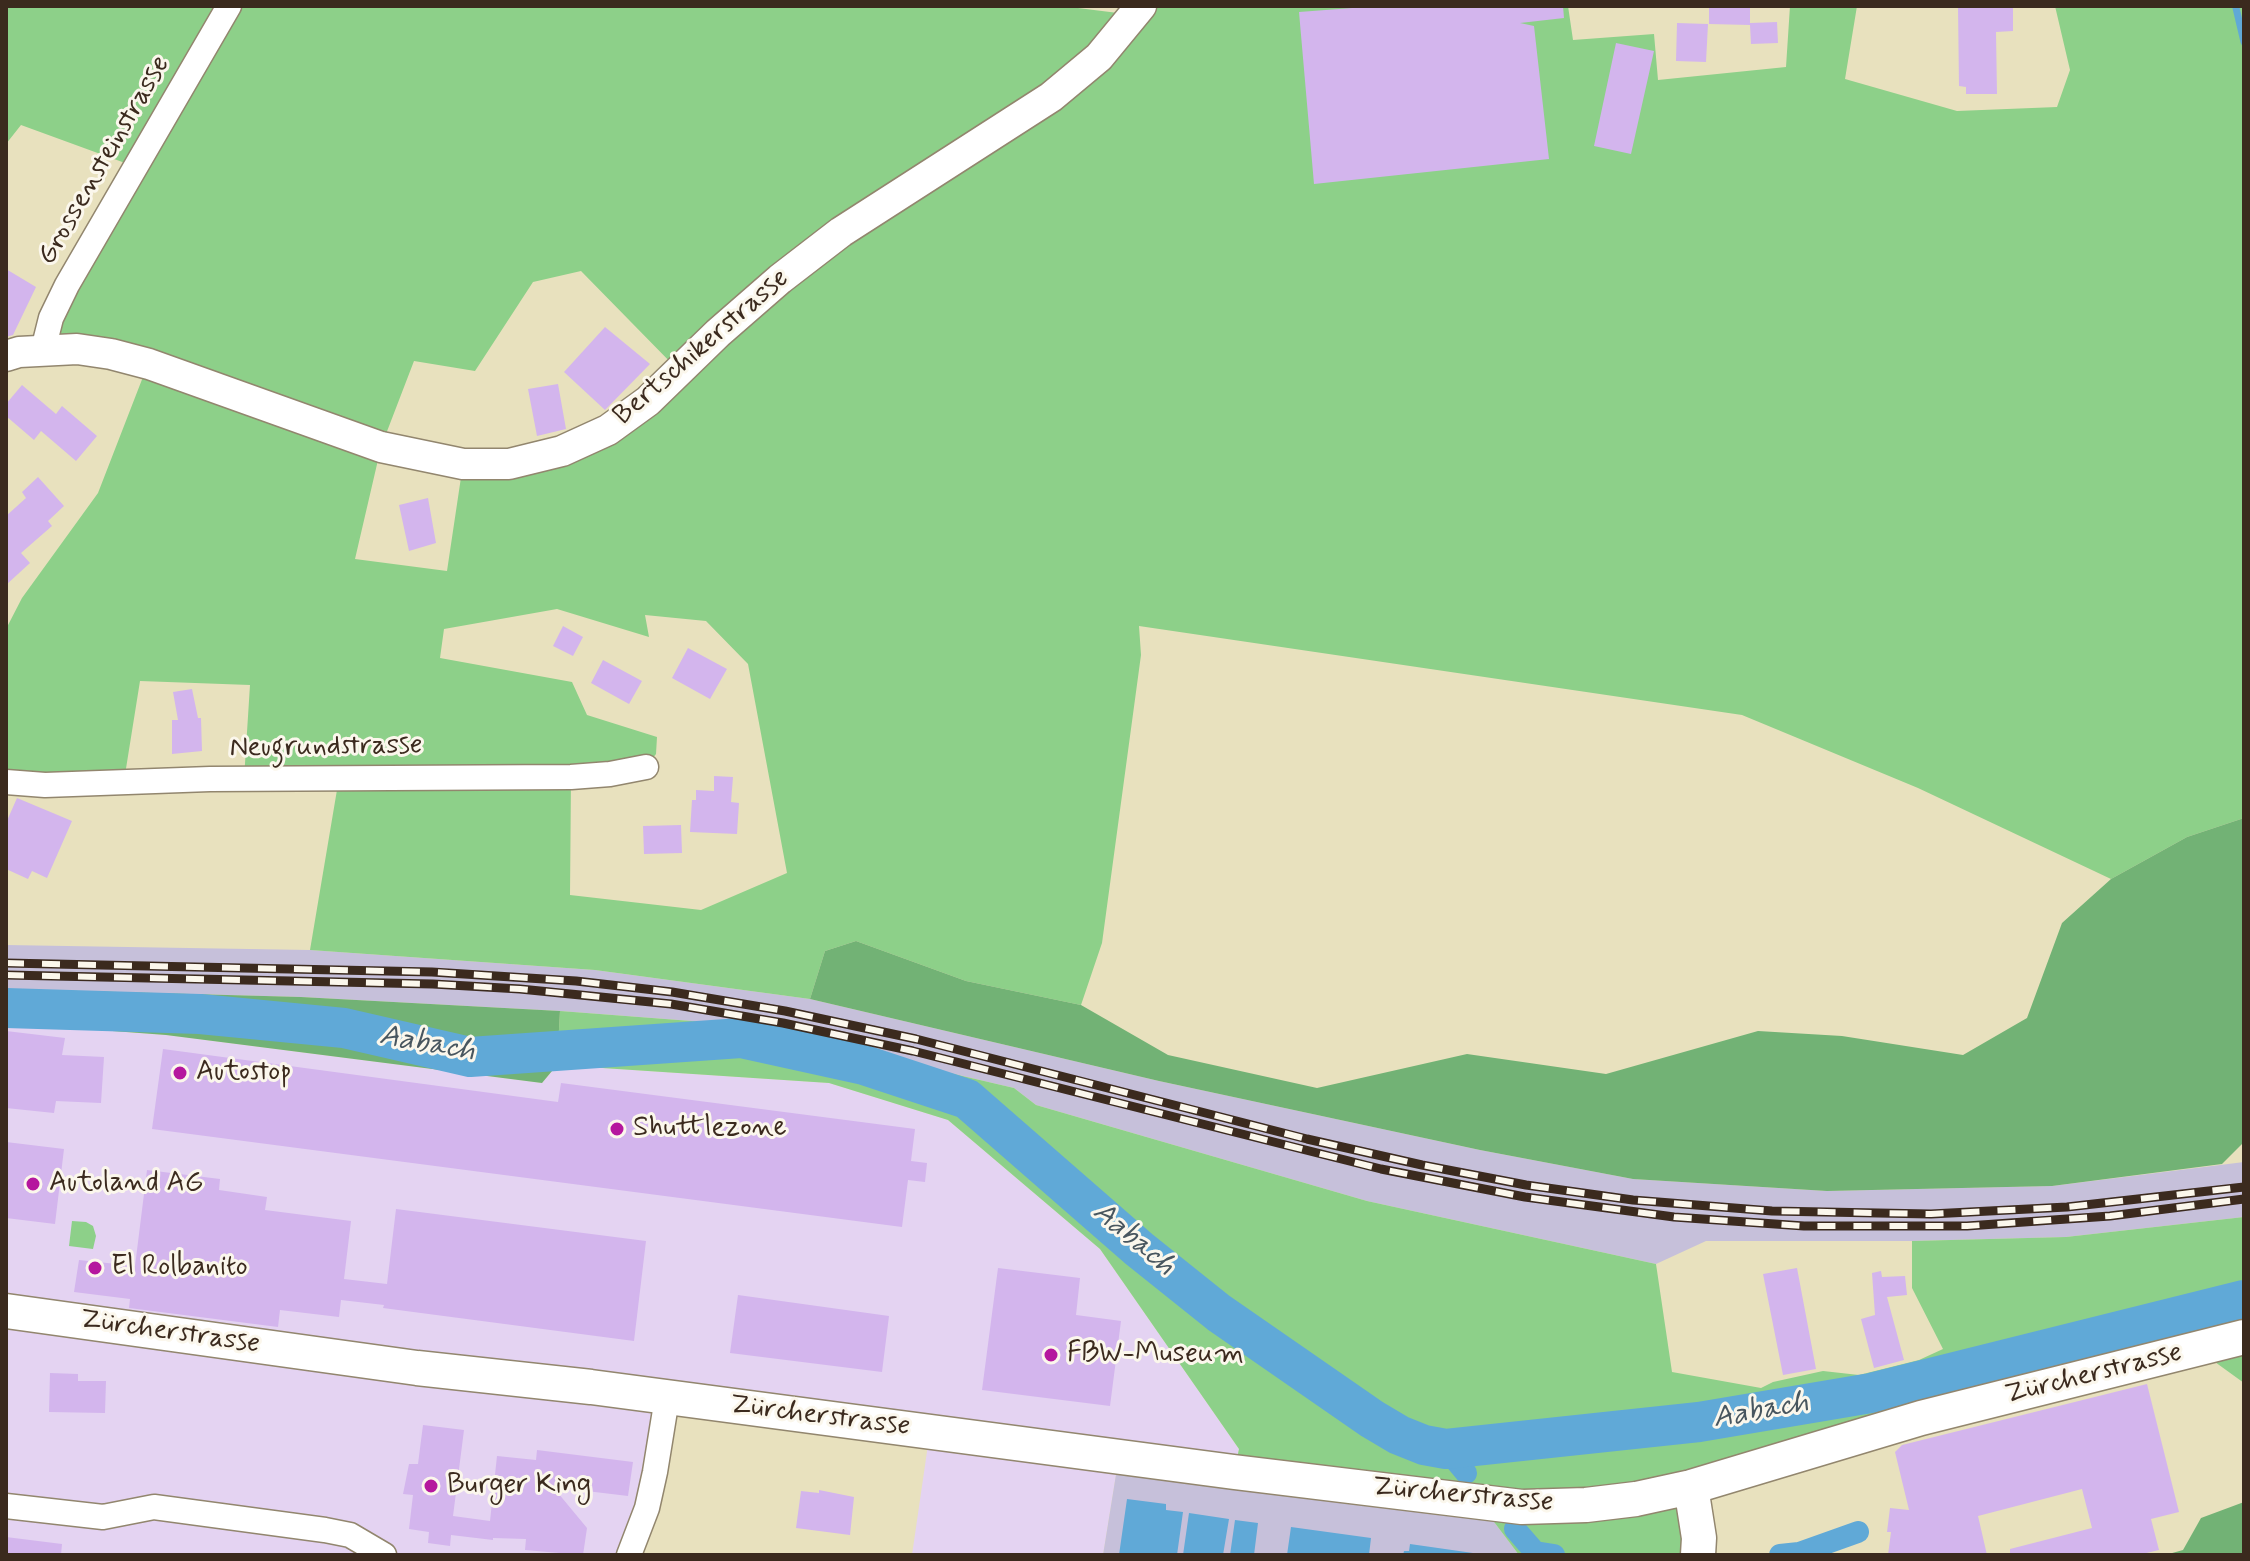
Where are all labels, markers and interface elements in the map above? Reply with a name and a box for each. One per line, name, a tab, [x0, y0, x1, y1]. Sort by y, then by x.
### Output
street label: Grossensteinstrasse	[31, 50, 179, 272]
street label: Bertschikerstrasse	[607, 263, 797, 433]
street label: Neugrundstrasse	[229, 730, 423, 766]
water label: Aabach	[376, 1019, 478, 1071]
place label: Autostop	[196, 1056, 292, 1090]
marker: Autostop	[171, 1064, 189, 1082]
place label: Shuttlezone	[633, 1112, 787, 1146]
marker: Shuttlezone	[608, 1120, 626, 1138]
place label: Autoland AG	[49, 1167, 203, 1201]
marker: Autoland AG	[24, 1175, 42, 1193]
water label: Aabach	[1084, 1195, 1182, 1285]
place label: El Rolbanito	[111, 1251, 248, 1285]
marker: El Rolbanito	[86, 1259, 104, 1277]
street label: Zürcherstrasse	[78, 1304, 262, 1362]
street label: Zürcherstrasse	[2002, 1337, 2186, 1413]
place label: FBW-Museum	[1067, 1338, 1244, 1372]
marker: FBW-Museum	[1042, 1346, 1060, 1364]
water label: Aabach	[1710, 1386, 1812, 1438]
street label: Zürcherstrasse	[728, 1389, 912, 1445]
place label: Burger King	[447, 1469, 591, 1503]
street label: Zürcherstrasse	[1371, 1471, 1555, 1521]
marker: Burger King	[422, 1477, 440, 1495]

